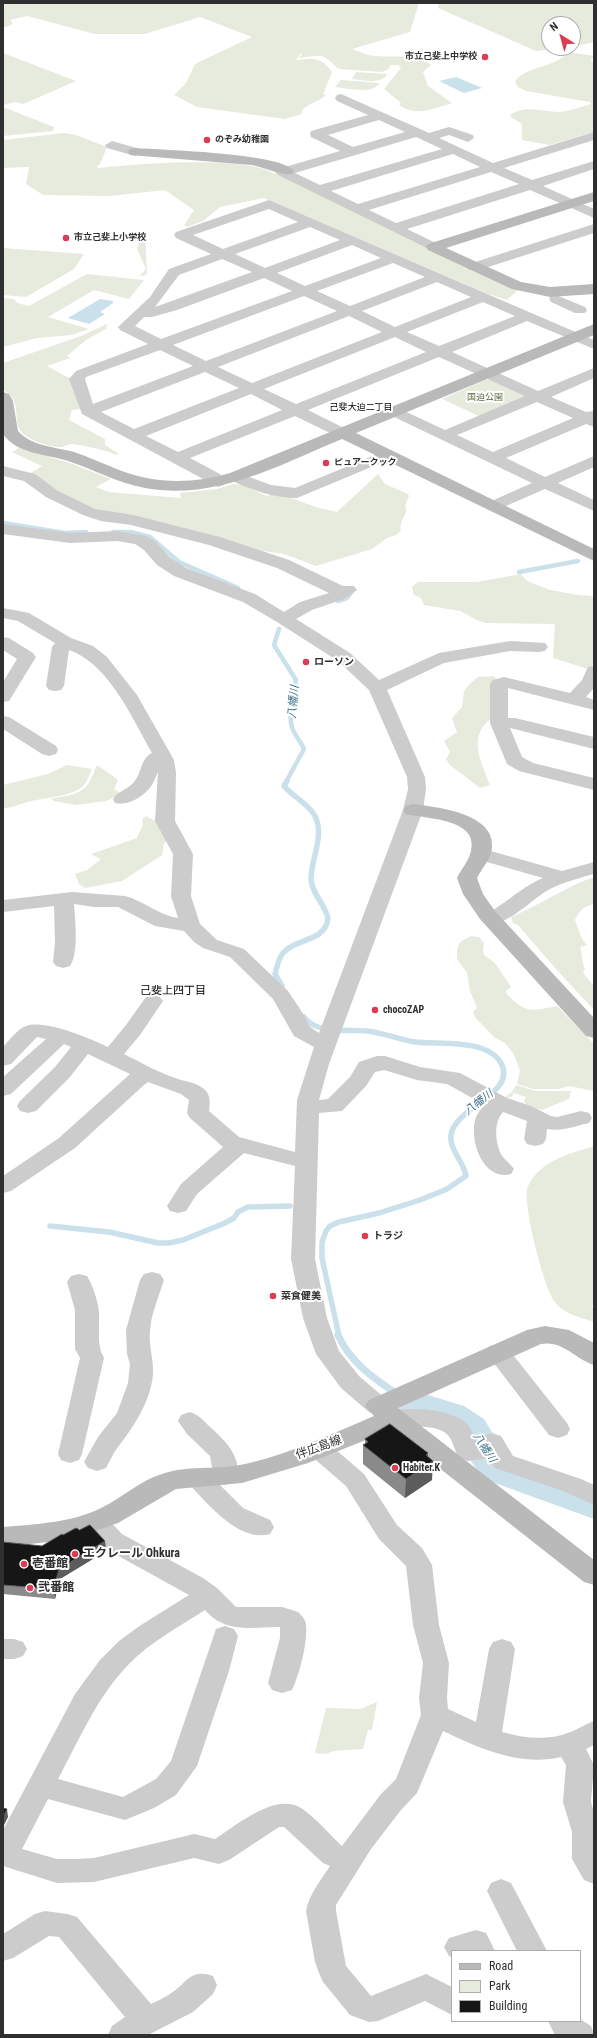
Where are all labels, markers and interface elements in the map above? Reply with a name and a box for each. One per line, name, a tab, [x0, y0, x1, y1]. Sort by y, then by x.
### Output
north arrow	[541, 16, 581, 56]
text: N	[547, 20, 561, 34]
place label: 市立己斐上中学校	[405, 52, 477, 62]
marker: 市立己斐上中学校	[480, 52, 490, 62]
marker: のぞみ幼稚園	[202, 135, 212, 145]
place label: のぞみ幼稚園	[215, 135, 269, 145]
marker: 市立己斐上小学校	[61, 233, 71, 243]
place label: 市立己斐上小学校	[74, 233, 146, 243]
park label: 国迫公園	[467, 393, 503, 403]
district label: 己斐大迫二丁目	[330, 403, 392, 413]
marker: ピュアークック	[321, 458, 331, 468]
place label: ピュアークック	[334, 458, 396, 468]
place label: ローソン	[314, 656, 354, 668]
marker: ローソン	[301, 657, 311, 667]
water label: 八幡川	[286, 685, 302, 719]
district label: 己斐上四丁目	[140, 984, 206, 998]
place label: chocoZAP	[383, 1004, 424, 1016]
marker: chocoZAP	[370, 1005, 380, 1015]
water label: 八幡川	[462, 1088, 496, 1118]
place label: トラジ	[373, 1230, 403, 1242]
marker: トラジ	[360, 1231, 370, 1241]
place label: 菜食健美	[281, 1290, 321, 1302]
marker: 菜食健美	[268, 1291, 278, 1301]
water label: 八幡川	[469, 1431, 499, 1465]
street label: 伴広島線	[294, 1433, 344, 1463]
place label: Habiter.K	[403, 1462, 440, 1474]
marker: Habiter.K	[390, 1463, 400, 1473]
place label: エクレール Ohkura	[83, 1547, 180, 1561]
marker: エクレール Ohkura	[70, 1549, 80, 1559]
place label: 壱番館	[32, 1557, 68, 1571]
marker: 壱番館	[19, 1559, 29, 1569]
place label: 弐番館	[38, 1581, 74, 1595]
marker: 弐番館	[25, 1583, 35, 1593]
legend	[451, 1950, 581, 2022]
text: Road	[489, 1959, 513, 1973]
text: Park	[489, 1979, 510, 1993]
text: Building	[489, 1999, 527, 2013]

